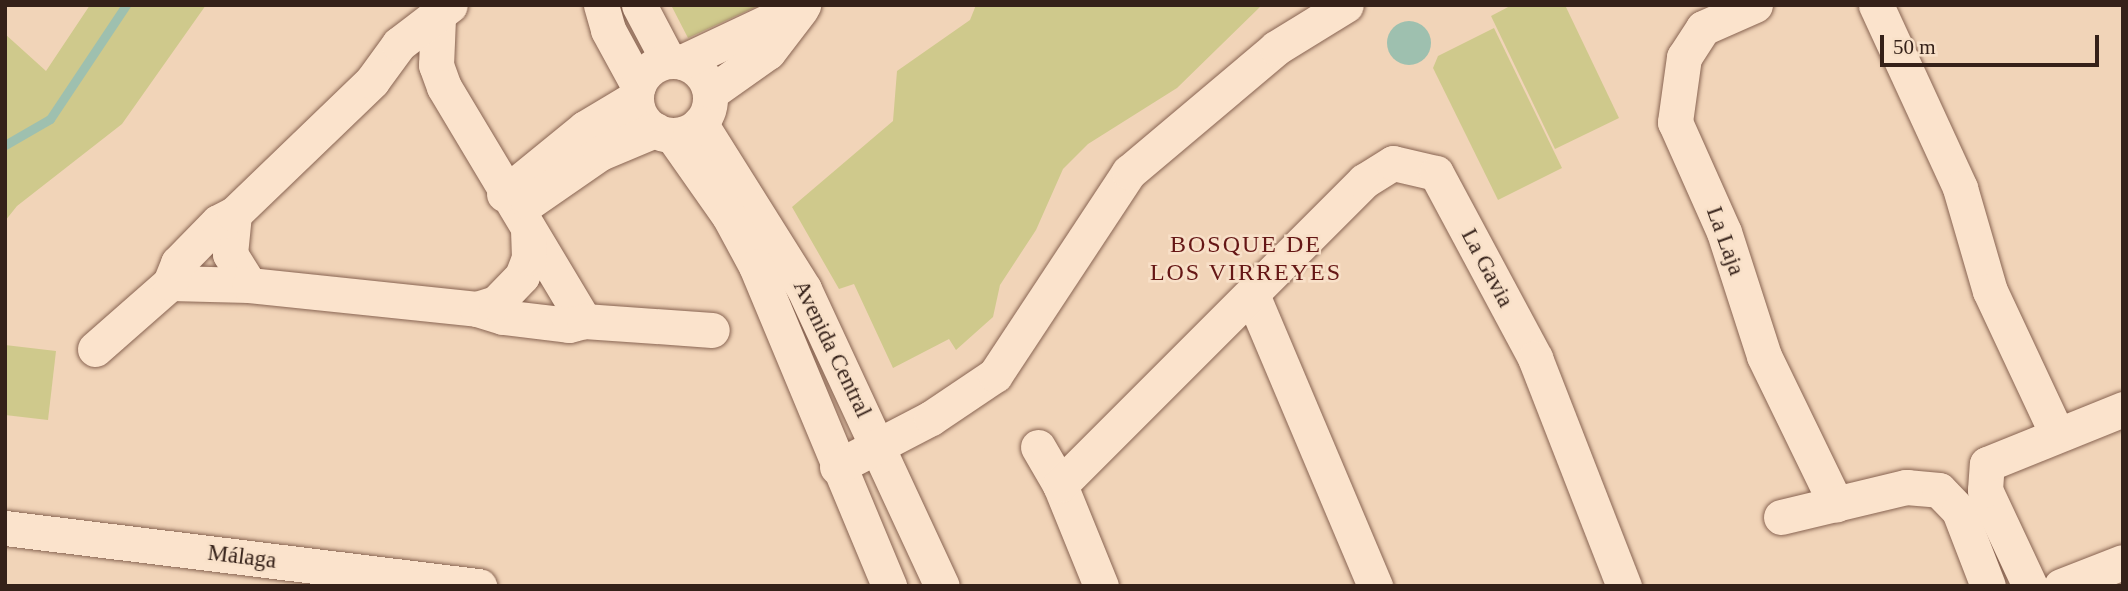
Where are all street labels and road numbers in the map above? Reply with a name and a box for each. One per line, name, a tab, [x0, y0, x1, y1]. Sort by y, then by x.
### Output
street label: La Laja	[1700, 203, 1750, 279]
street label: La Gavia	[1455, 224, 1519, 312]
street label: Avenida Central	[787, 276, 877, 422]
street label: Málaga	[206, 539, 278, 575]

